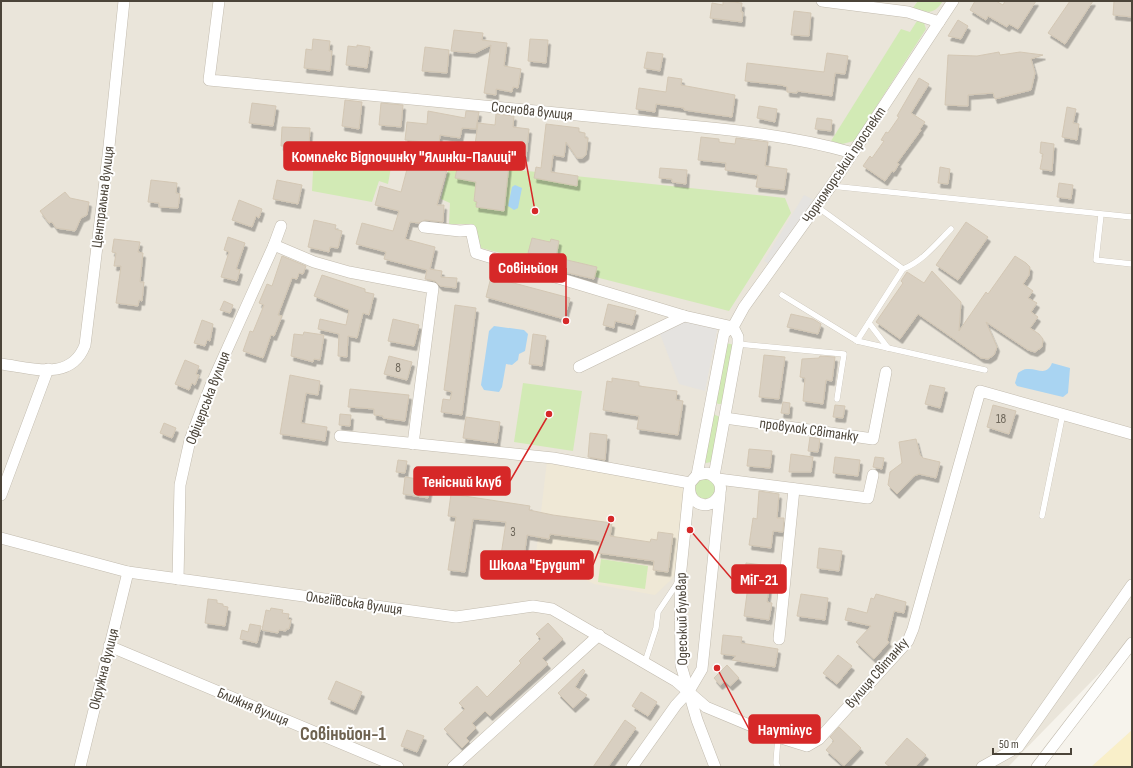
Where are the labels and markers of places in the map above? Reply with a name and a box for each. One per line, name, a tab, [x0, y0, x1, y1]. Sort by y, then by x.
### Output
callout: Комплекс Відпочинку "Ялинки-Палиці"	[284, 142, 525, 170]
callout: Совіньйон	[490, 254, 566, 282]
callout: Тенісний клуб	[414, 467, 510, 495]
callout: Школа "Ерудит"	[481, 551, 593, 579]
callout: МіГ-21	[732, 565, 786, 593]
callout: Наутілус	[749, 715, 820, 743]

